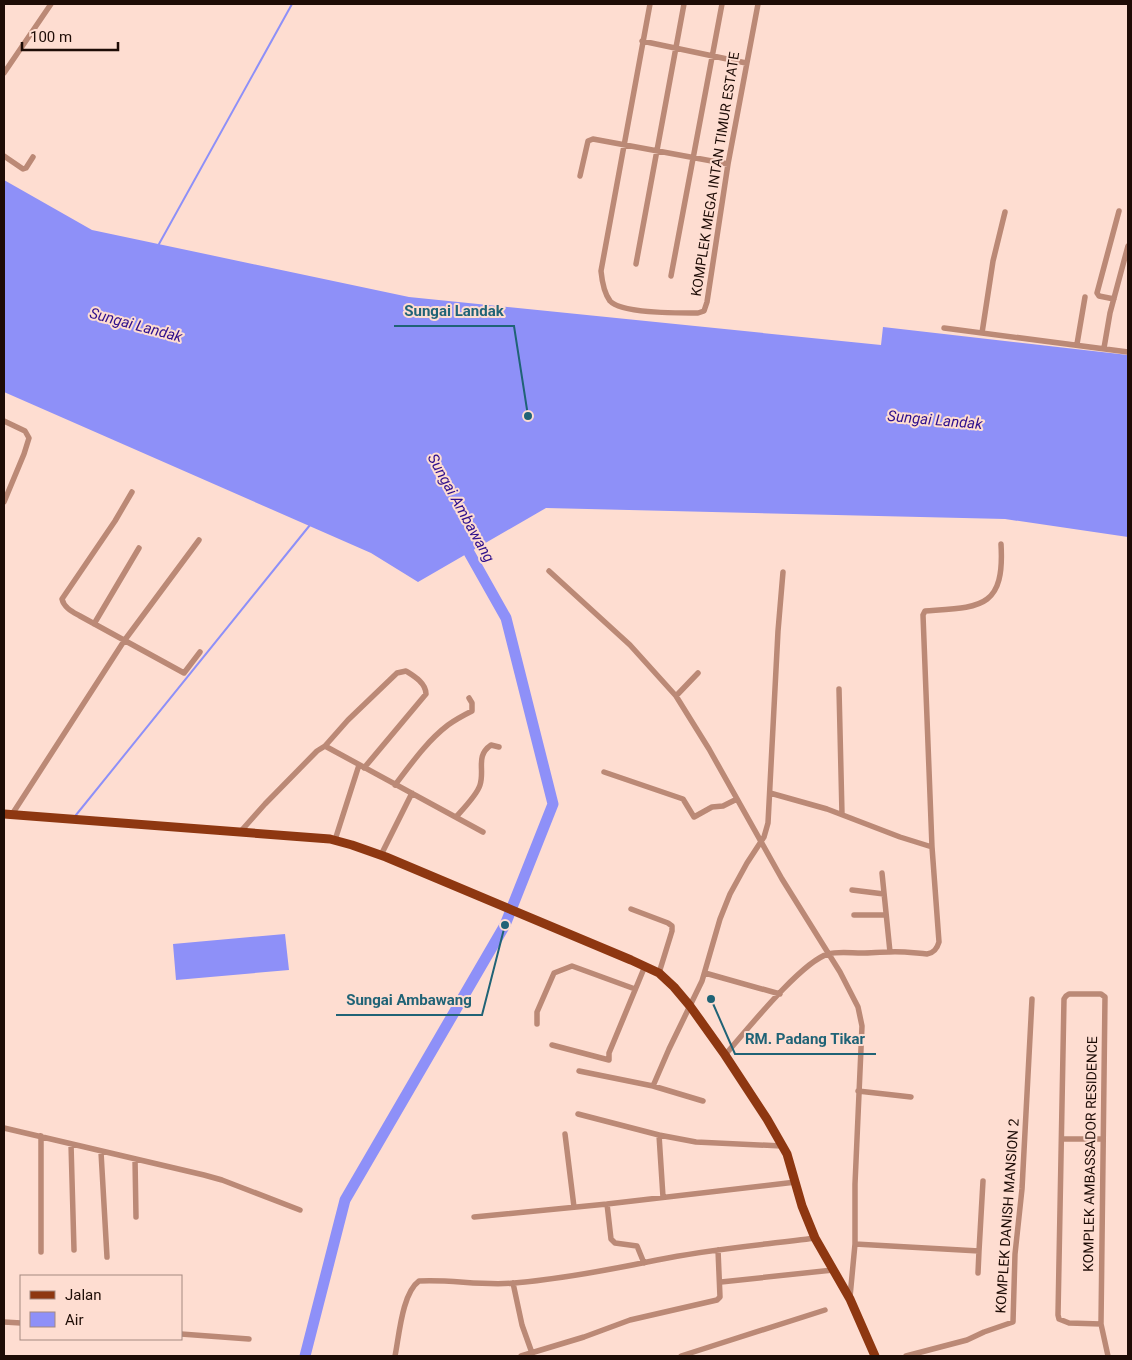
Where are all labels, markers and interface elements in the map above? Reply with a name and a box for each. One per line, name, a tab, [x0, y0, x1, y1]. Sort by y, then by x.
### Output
scale bar	[22, 20, 119, 52]
text: 100 m	[30, 28, 72, 46]
street label: KOMPLEK MEGA INTAN TIMUR ESTATE	[688, 51, 742, 297]
callout: Sungai Landak	[394, 296, 514, 326]
text: Sungai Landak	[404, 302, 505, 320]
water label: Sungai Landak	[88, 304, 185, 346]
water label: Sungai Landak	[887, 407, 984, 433]
water label: Sungai Ambawang	[424, 451, 498, 565]
callout: Sungai Ambawang	[336, 985, 482, 1015]
text: Sungai Ambawang	[346, 991, 472, 1009]
callout: RM. Padang Tikar	[735, 1024, 876, 1054]
text: RM. Padang Tikar	[745, 1030, 866, 1048]
street label: KOMPLEK AMBASSADOR RESIDENCE	[1080, 1036, 1100, 1272]
street label: KOMPLEK DANISH MANSION 2	[992, 1118, 1022, 1314]
legend	[20, 1275, 182, 1340]
text: Jalan	[65, 1286, 102, 1304]
text: Air	[65, 1311, 84, 1329]

